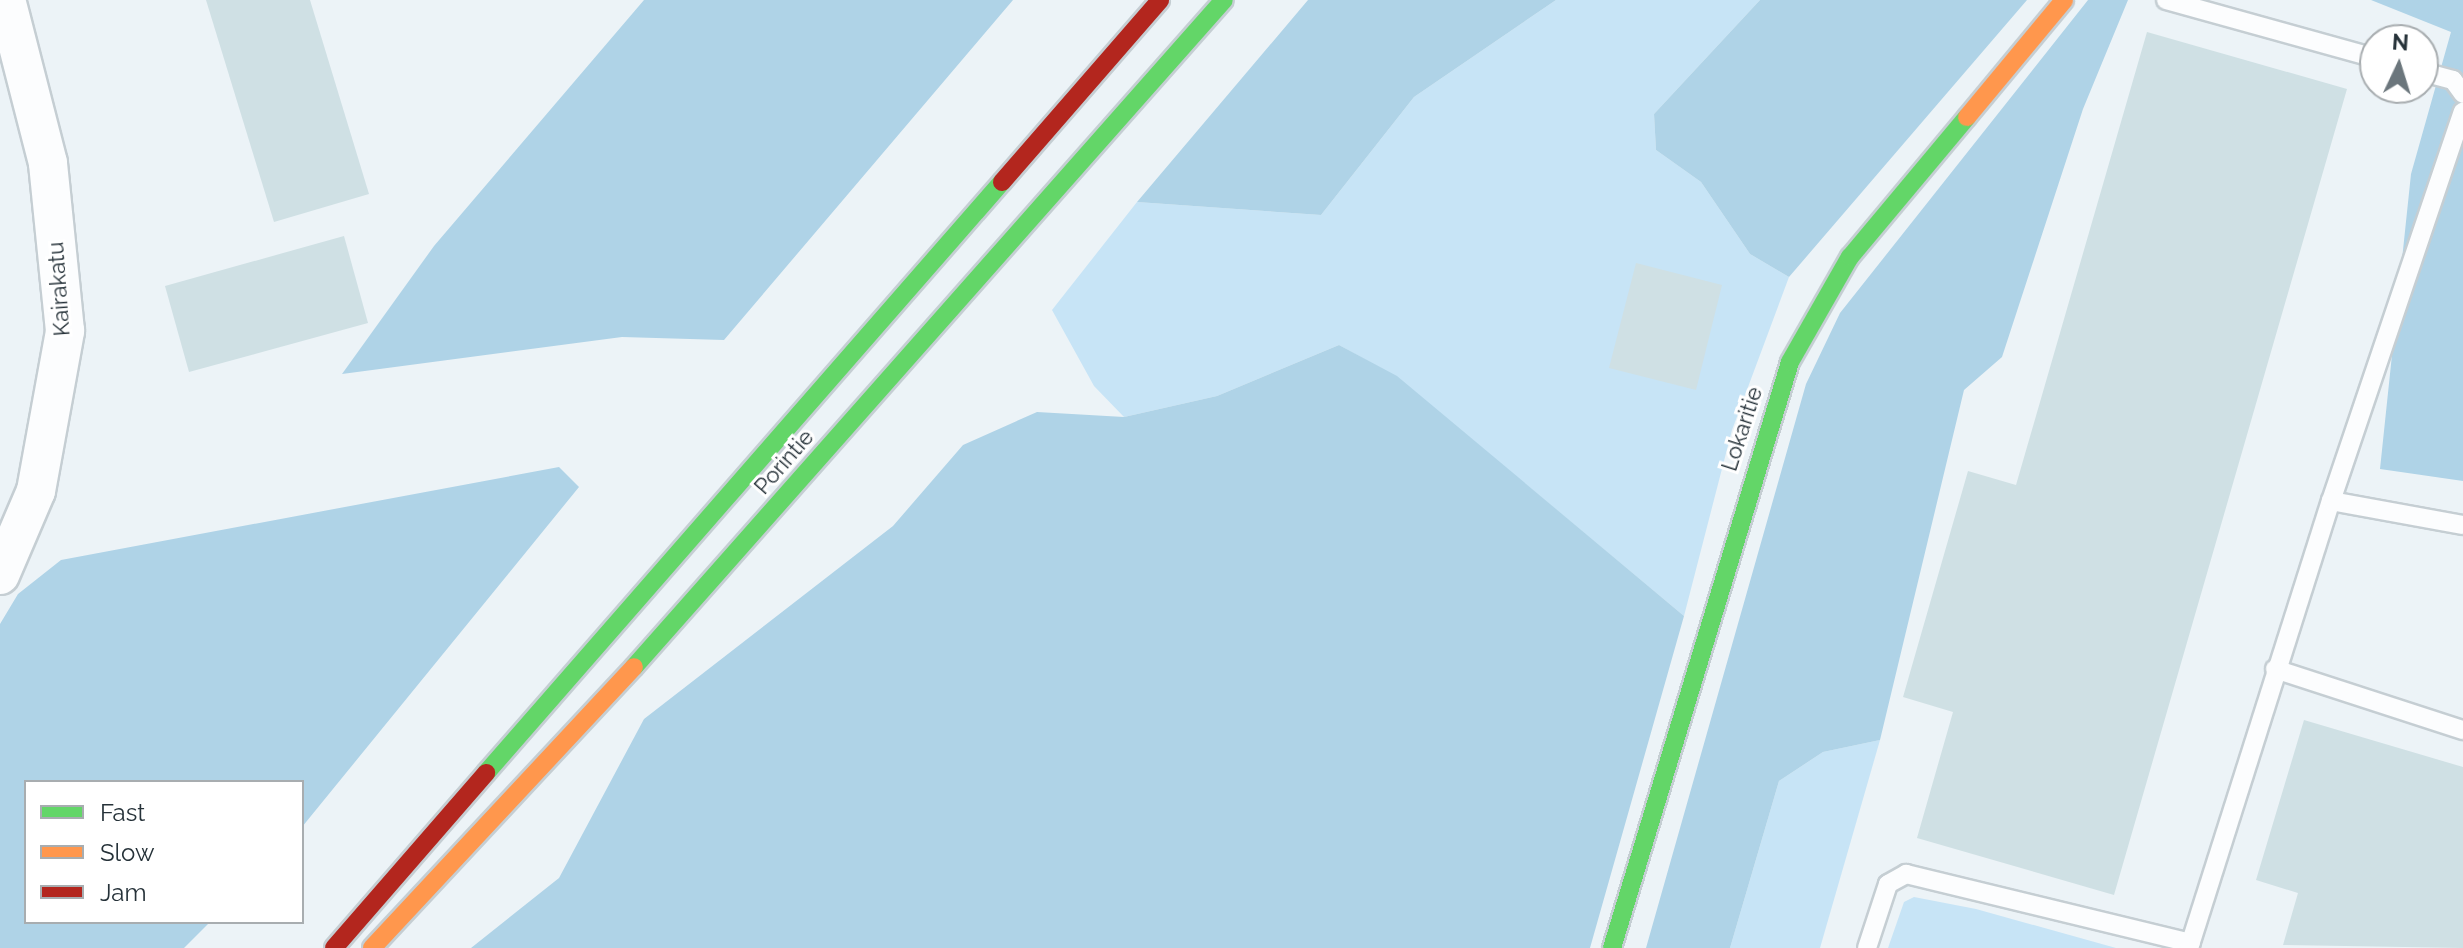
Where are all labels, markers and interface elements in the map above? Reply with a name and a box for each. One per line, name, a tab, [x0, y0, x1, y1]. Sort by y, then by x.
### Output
north arrow	[2359, 24, 2439, 104]
text: N	[2391, 28, 2410, 56]
street label: Kairakatu	[43, 241, 75, 337]
street label: Lokaritie	[1716, 384, 1768, 474]
street label: Porintie	[749, 424, 819, 500]
legend	[24, 780, 304, 924]
text: Fast	[100, 798, 145, 827]
text: Slow	[100, 838, 154, 867]
text: Jam	[100, 878, 146, 907]

